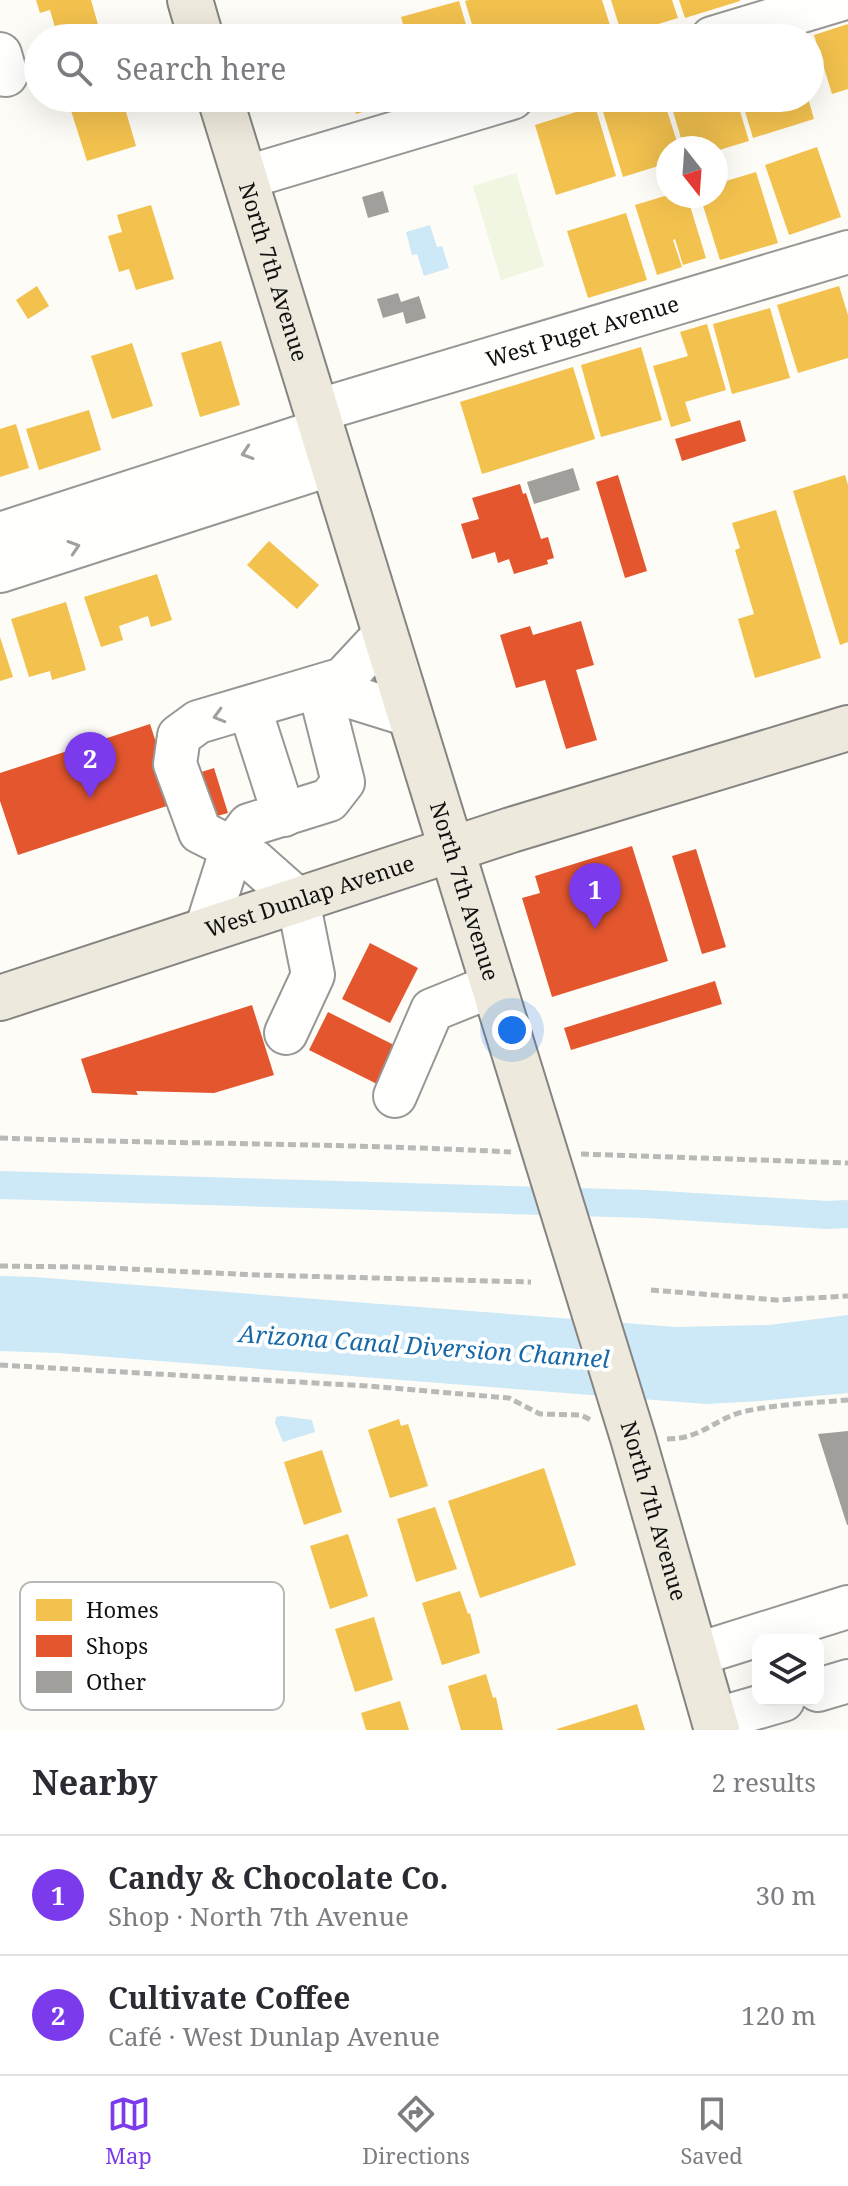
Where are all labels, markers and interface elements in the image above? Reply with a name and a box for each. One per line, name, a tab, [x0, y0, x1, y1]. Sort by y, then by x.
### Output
search box	[24, 24, 824, 112]
icon: search	[52, 46, 96, 90]
text: Search here	[116, 48, 286, 89]
north arrow	[656, 136, 728, 208]
street label: North 7th Avenue	[233, 178, 316, 365]
street label: West Puget Avenue	[482, 287, 682, 373]
one-way arrow	[241, 444, 255, 460]
one-way arrow	[67, 541, 81, 557]
one-way arrow	[213, 707, 226, 723]
pin: 2	[64, 732, 116, 798]
street label: North 7th Avenue	[424, 798, 507, 984]
street label: West Dunlap Avenue	[201, 847, 418, 944]
pin: 1	[569, 863, 621, 929]
your location	[492, 1010, 532, 1050]
water label: Arizona Canal Diversion Channel	[236, 1316, 611, 1375]
street label: North 7th Avenue	[615, 1417, 695, 1604]
legend	[20, 1582, 284, 1710]
text: Homes	[86, 1594, 159, 1624]
text: Shops	[86, 1630, 148, 1660]
map controls	[752, 1634, 824, 1706]
button: layers	[752, 1634, 824, 1706]
text: Other	[86, 1666, 147, 1696]
text: Nearby	[32, 1759, 158, 1805]
text: 2 results	[711, 1764, 816, 1800]
text: Candy & Chocolate Co.	[108, 1857, 448, 1898]
text: 1	[51, 1877, 65, 1913]
text: 30 m	[756, 1877, 816, 1913]
text: Shop · North 7th Avenue	[108, 1898, 409, 1934]
text: Cultivate Coffee	[108, 1977, 350, 2018]
text: 2	[51, 1997, 65, 2033]
text: 120 m	[741, 1997, 816, 2033]
text: Café · West Dunlap Avenue	[108, 2018, 440, 2054]
tab: Map	[105, 2092, 152, 2170]
tab: Directions	[362, 2092, 470, 2170]
tab: Saved	[680, 2092, 743, 2170]

